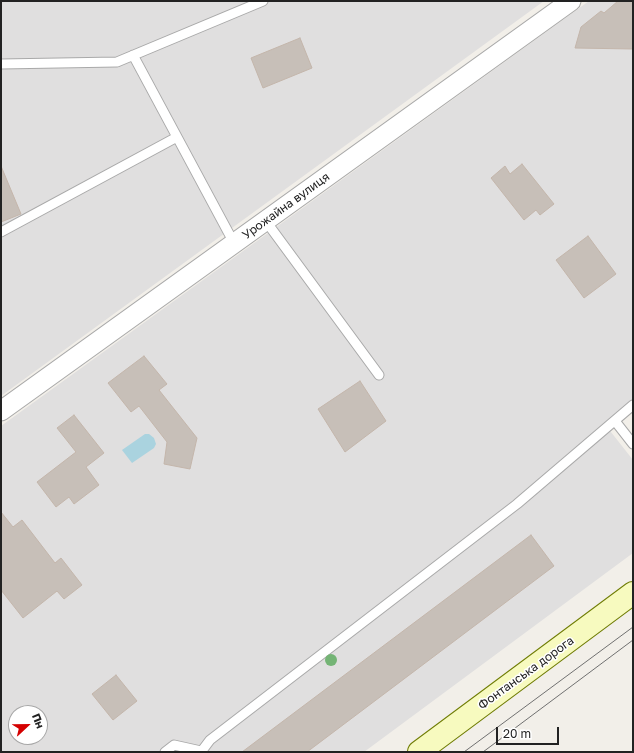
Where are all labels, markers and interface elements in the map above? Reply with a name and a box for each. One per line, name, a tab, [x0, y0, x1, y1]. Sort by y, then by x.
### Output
street label: Урожайна вулиця	[240, 170, 332, 242]
street label: Фонтанська дорога	[475, 633, 577, 713]
north arrow	[8, 705, 48, 745]
text: Пн	[30, 711, 47, 730]
scale bar	[498, 719, 561, 745]
text: 20 m	[503, 726, 531, 741]

